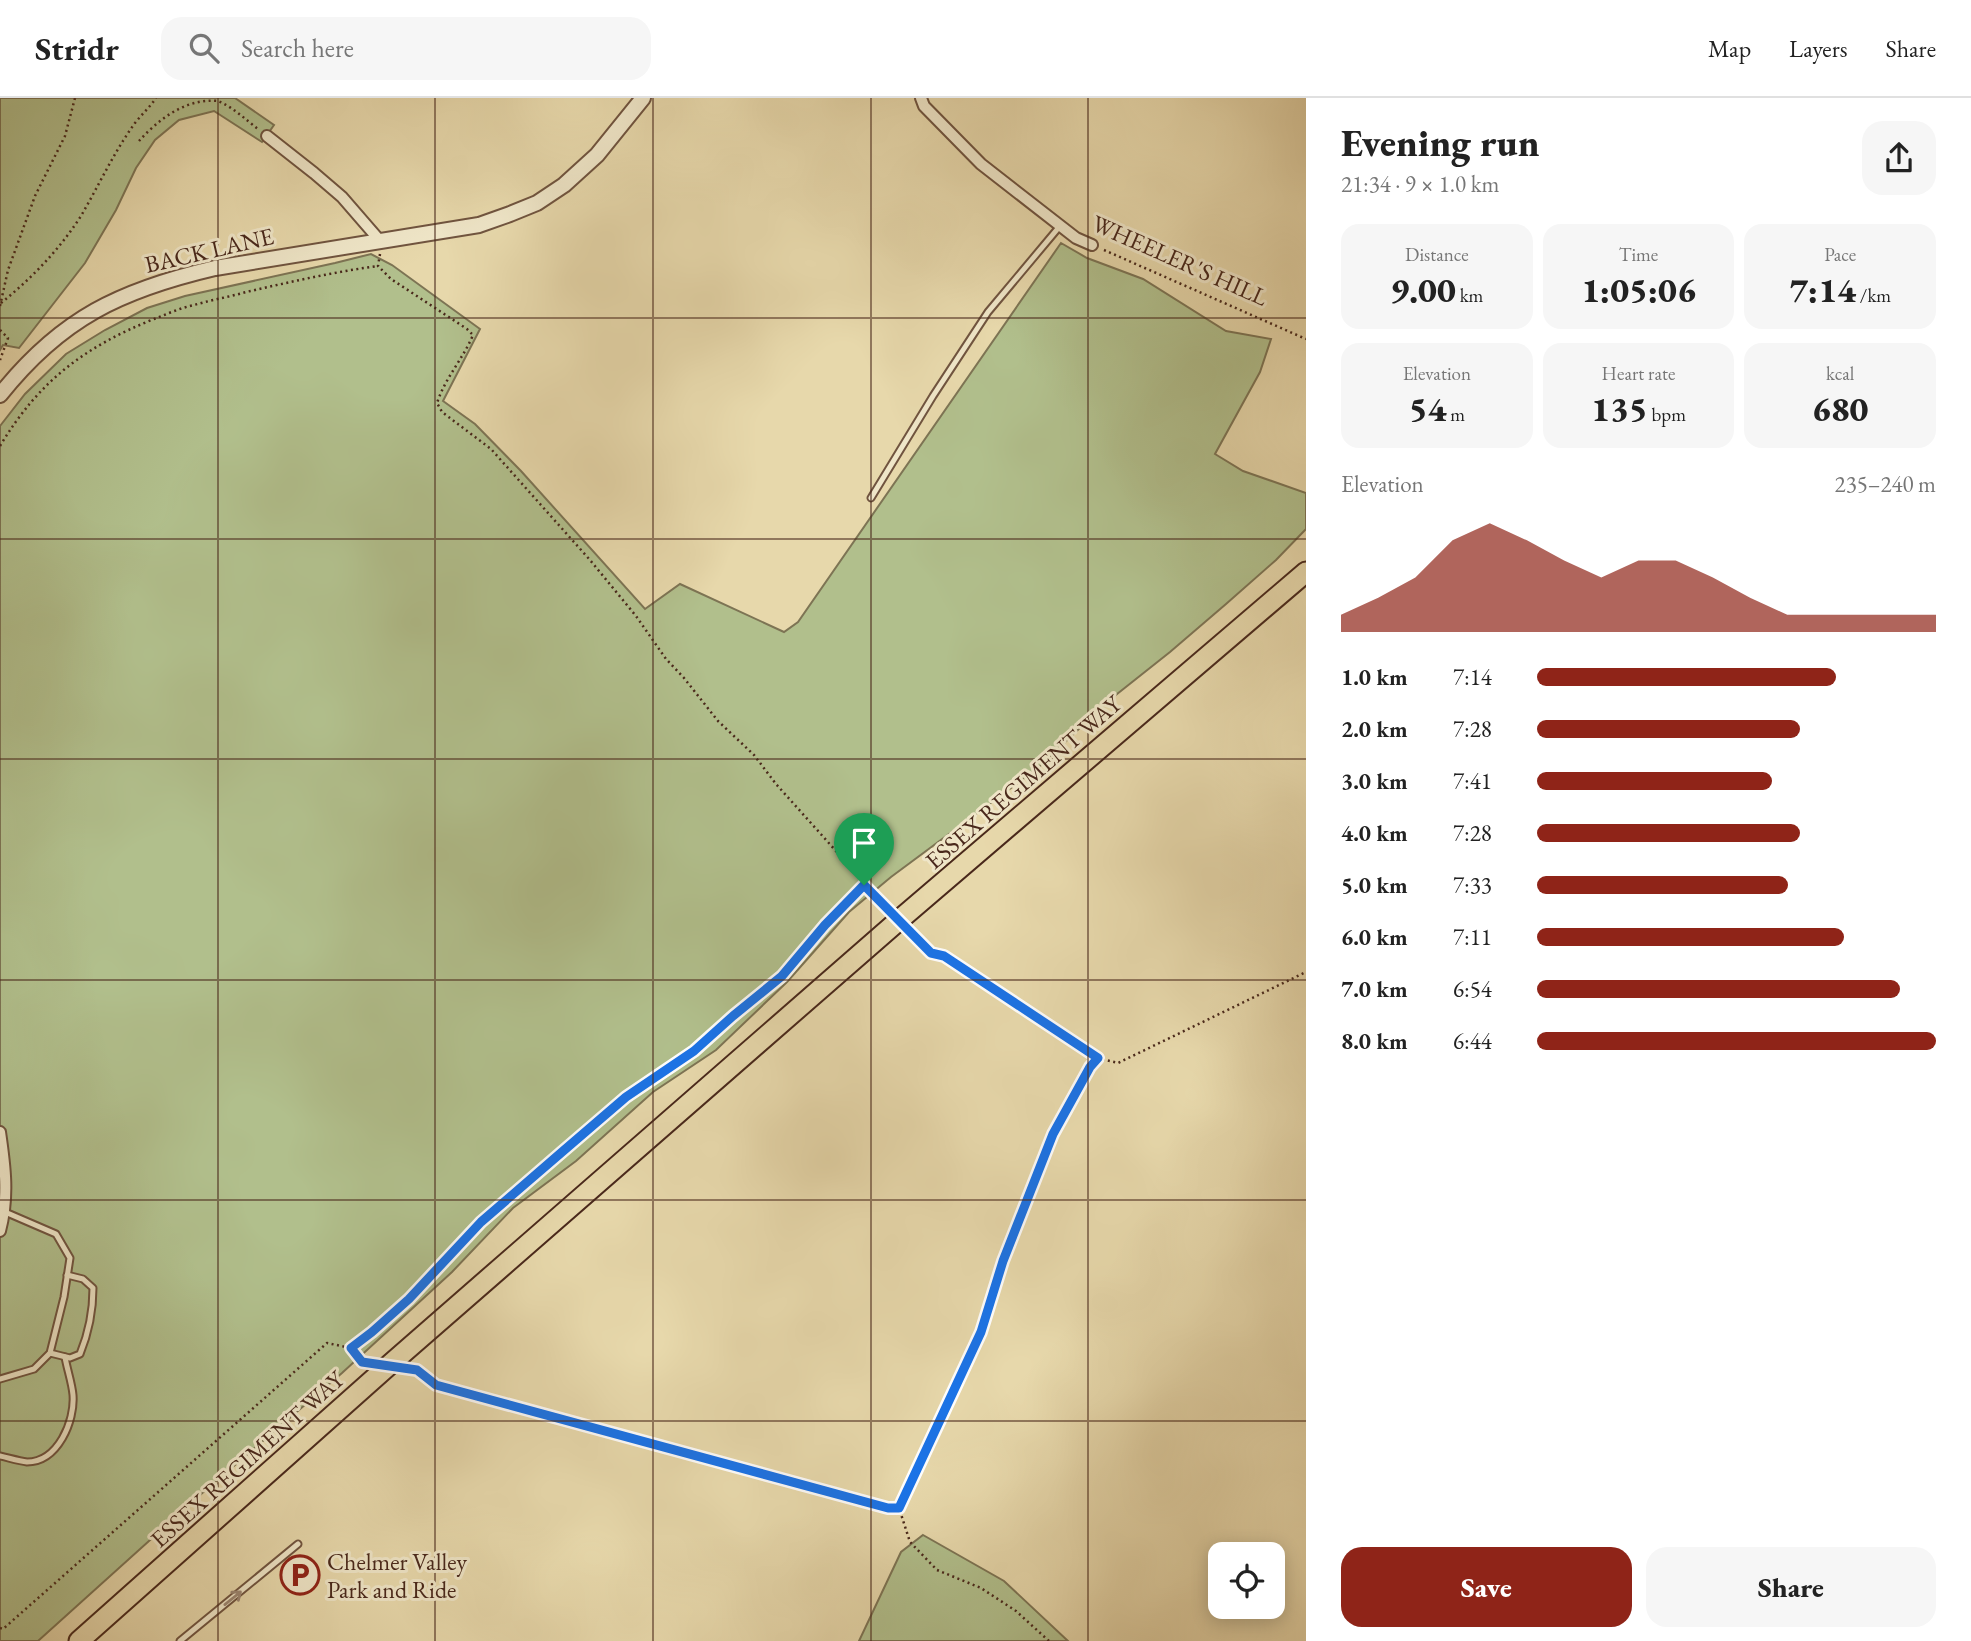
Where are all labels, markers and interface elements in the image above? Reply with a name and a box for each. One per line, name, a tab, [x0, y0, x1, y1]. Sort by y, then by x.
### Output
search box	[161, 17, 651, 80]
text: Stridr	[35, 27, 119, 70]
icon: search	[185, 29, 223, 67]
text: Search here	[241, 31, 354, 65]
text: Map	[1708, 33, 1751, 64]
text: Layers	[1789, 33, 1848, 64]
text: Share	[1886, 33, 1936, 64]
text: Evening run	[1341, 118, 1539, 167]
button: share	[1862, 121, 1936, 195]
text: 21:34 · 9 × 1.0 km	[1341, 169, 1499, 199]
street label: WHEELER'S HILL	[1087, 207, 1273, 313]
street label: BACK LANE	[142, 220, 276, 280]
text: Distance	[1405, 242, 1469, 267]
text: Time	[1619, 242, 1658, 267]
text: Pace	[1824, 242, 1856, 267]
text: 9.00	[1390, 267, 1456, 312]
text: 1:05:06	[1581, 267, 1696, 312]
text: 7:14	[1789, 267, 1856, 312]
text: km	[1456, 283, 1483, 308]
text: /km	[1856, 283, 1891, 308]
text: Elevation	[1403, 361, 1471, 386]
text: Heart rate	[1602, 361, 1675, 386]
text: kcal	[1826, 361, 1854, 386]
text: 54	[1409, 386, 1446, 431]
text: 135	[1591, 386, 1648, 431]
text: 680	[1812, 386, 1869, 431]
text: m	[1446, 402, 1465, 427]
text: bpm	[1648, 402, 1686, 427]
text: Elevation	[1341, 469, 1424, 499]
text: 235–240 m	[1835, 469, 1936, 499]
text: 1.0 km	[1341, 662, 1408, 692]
text: 7:14	[1453, 662, 1492, 692]
street label: ESSEX REGIMENT WAY	[918, 688, 1128, 876]
text: 2.0 km	[1341, 714, 1408, 744]
text: 7:28	[1453, 714, 1492, 744]
text: 3.0 km	[1341, 766, 1408, 796]
text: 7:41	[1453, 766, 1492, 796]
pin	[834, 813, 894, 885]
text: 4.0 km	[1341, 818, 1408, 848]
text: 7:28	[1453, 818, 1492, 848]
icon: arrive	[845, 824, 883, 862]
text: 5.0 km	[1341, 870, 1408, 900]
text: 7:33	[1453, 870, 1492, 900]
text: 6.0 km	[1341, 922, 1408, 952]
text: 7:11	[1453, 922, 1492, 952]
text: 7.0 km	[1341, 974, 1408, 1004]
text: 6:54	[1453, 974, 1492, 1004]
text: 8.0 km	[1341, 1026, 1408, 1056]
text: 6:44	[1453, 1026, 1492, 1056]
street label: ESSEX REGIMENT WAY	[144, 1363, 351, 1554]
map controls	[1208, 1542, 1285, 1619]
button: locate	[1208, 1542, 1285, 1619]
place label: Chelmer Valley Park and Ride	[327, 1546, 468, 1605]
button: Save	[1341, 1547, 1632, 1627]
button: Share	[1646, 1547, 1936, 1627]
parking icon: Chelmer Valley Park and Ride	[279, 1554, 321, 1596]
one-way arrow	[223, 1590, 241, 1606]

